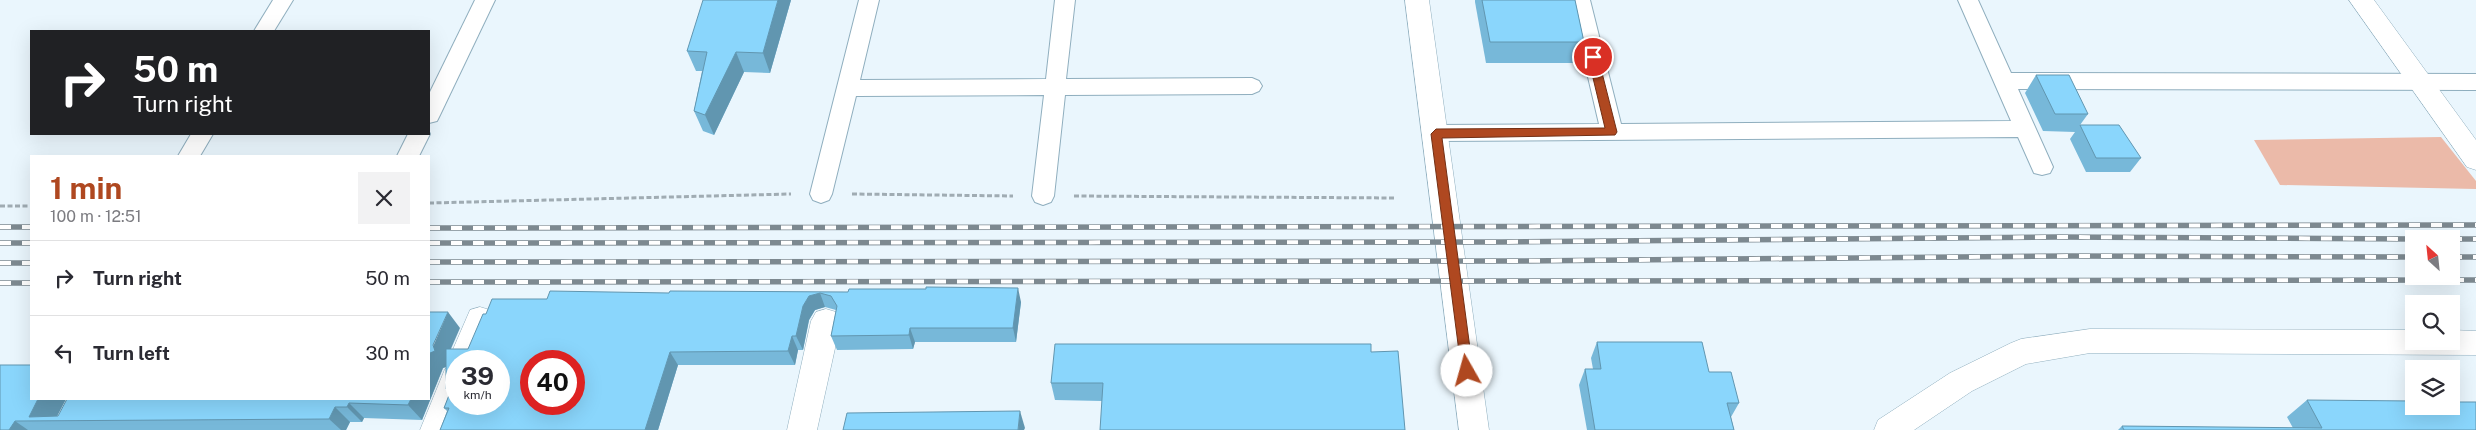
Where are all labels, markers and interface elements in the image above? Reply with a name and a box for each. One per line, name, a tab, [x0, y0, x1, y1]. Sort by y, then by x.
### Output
pin	[1572, 36, 1614, 78]
icon: arrive	[1579, 43, 1607, 71]
text: 50 m	[133, 49, 218, 90]
icon: right	[50, 50, 115, 115]
text: Turn right	[133, 91, 233, 117]
text: 1 min	[50, 170, 122, 206]
button: close	[358, 172, 410, 224]
text: 100 m · 12:51	[50, 207, 141, 226]
north arrow	[2405, 230, 2460, 285]
map controls	[2405, 230, 2460, 415]
icon: right	[50, 264, 78, 292]
text: Turn right	[93, 267, 182, 289]
text: 50 m	[365, 267, 410, 289]
button: search	[2405, 295, 2460, 350]
icon: left	[50, 339, 78, 367]
text: Turn left	[93, 342, 170, 364]
text: 30 m	[365, 342, 410, 364]
position arrow	[1440, 344, 1492, 396]
speed limit sign: 40	[520, 350, 585, 415]
button: layers	[2405, 360, 2460, 415]
text: 39	[461, 361, 494, 391]
text: km/h	[463, 388, 492, 402]

